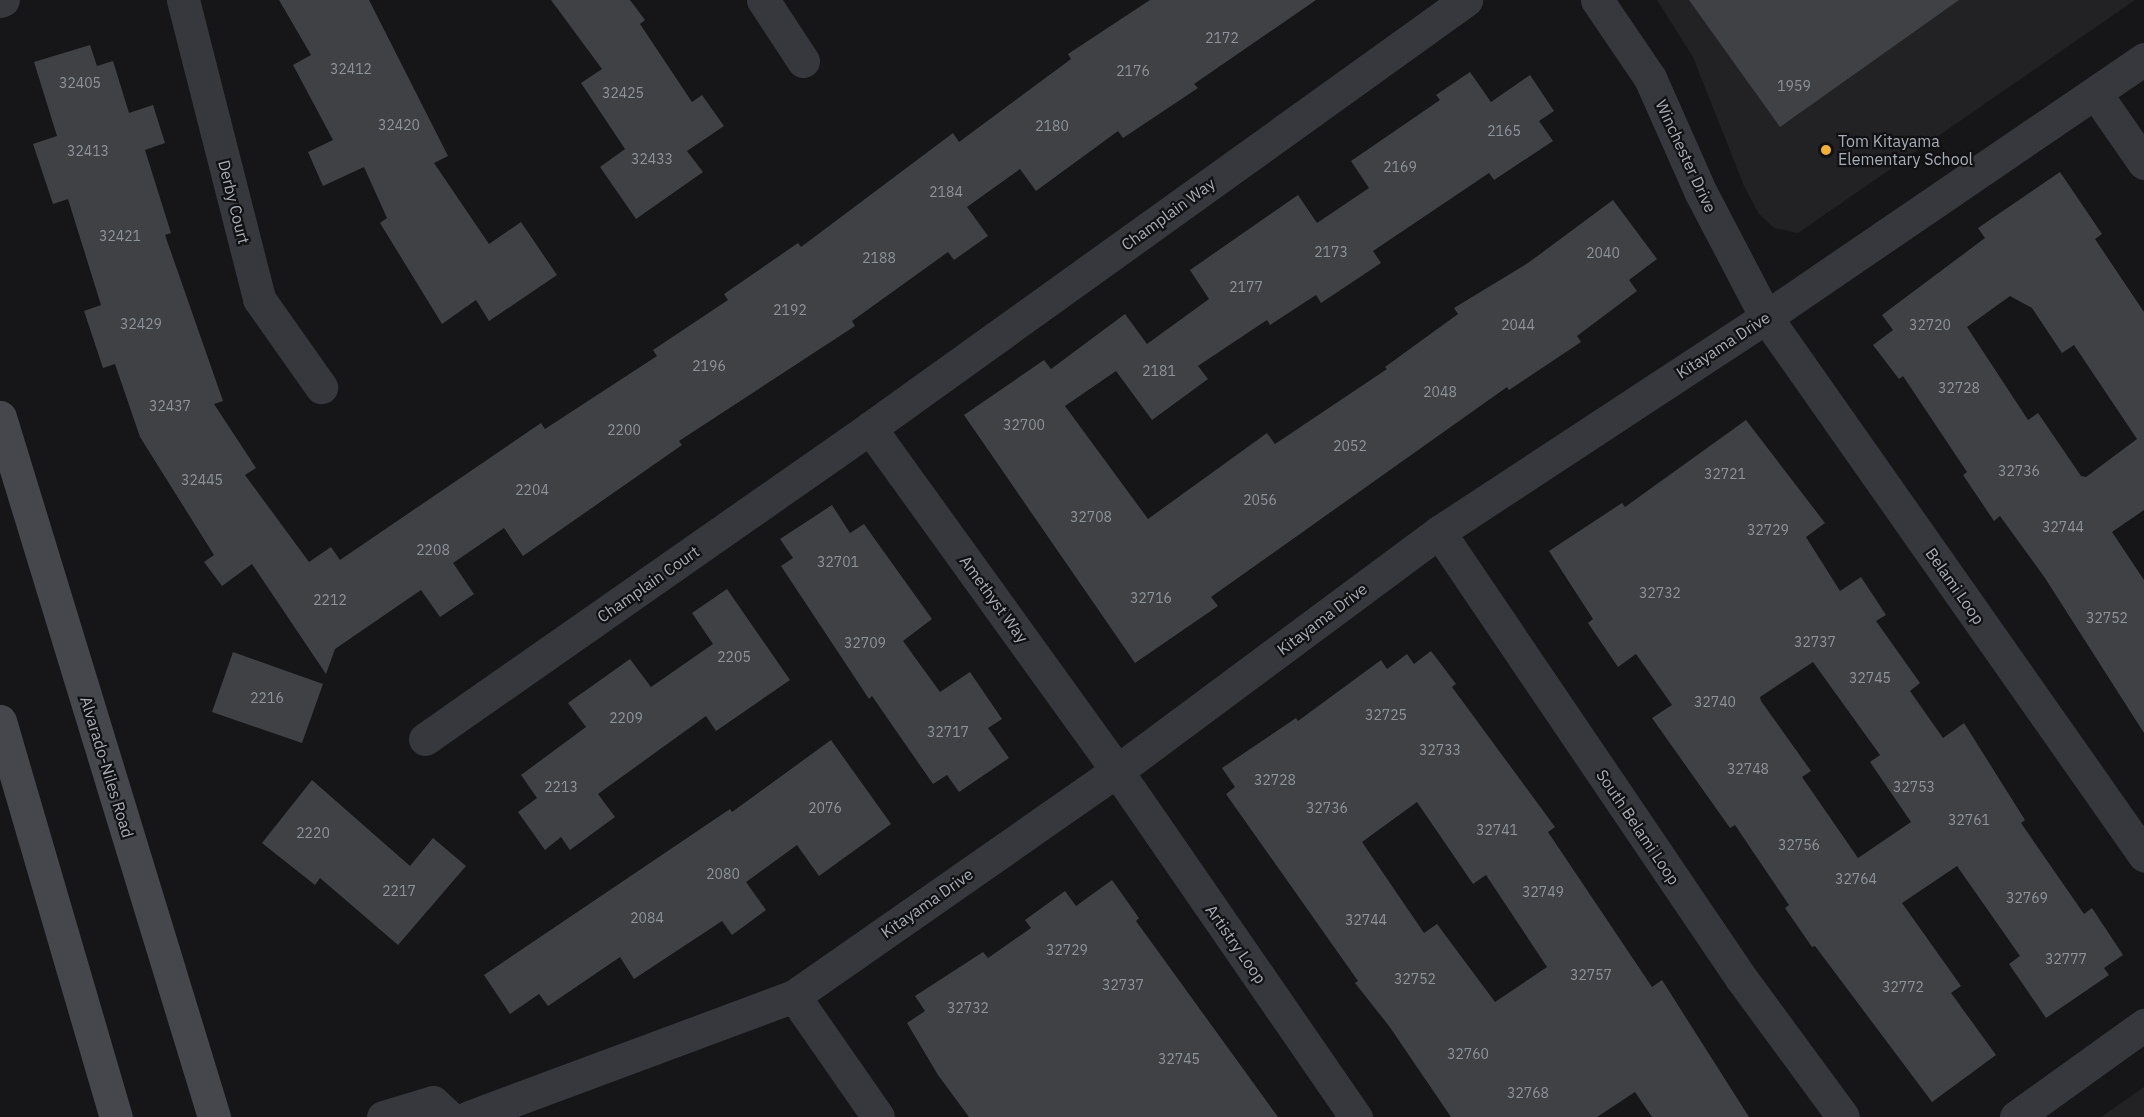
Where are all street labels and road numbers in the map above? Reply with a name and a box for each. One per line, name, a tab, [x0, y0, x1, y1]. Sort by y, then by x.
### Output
street label: Winchester Drive	[1652, 97, 1720, 215]
street label: Derby Court	[214, 158, 254, 246]
street label: Champlain Way	[1117, 174, 1219, 254]
street label: Kitayama Drive	[1673, 308, 1773, 382]
street label: Champlain Court	[593, 542, 703, 626]
street label: Belami Loop	[1922, 544, 1988, 628]
street label: Amethyst Way	[956, 552, 1032, 646]
street label: Kitayama Drive	[1273, 579, 1371, 659]
street label: Alvarado-Niles Road	[76, 694, 138, 840]
street label: South Belami Loop	[1592, 766, 1684, 888]
street label: Kitayama Drive	[877, 864, 977, 942]
street label: Artistry Loop	[1202, 901, 1270, 987]

